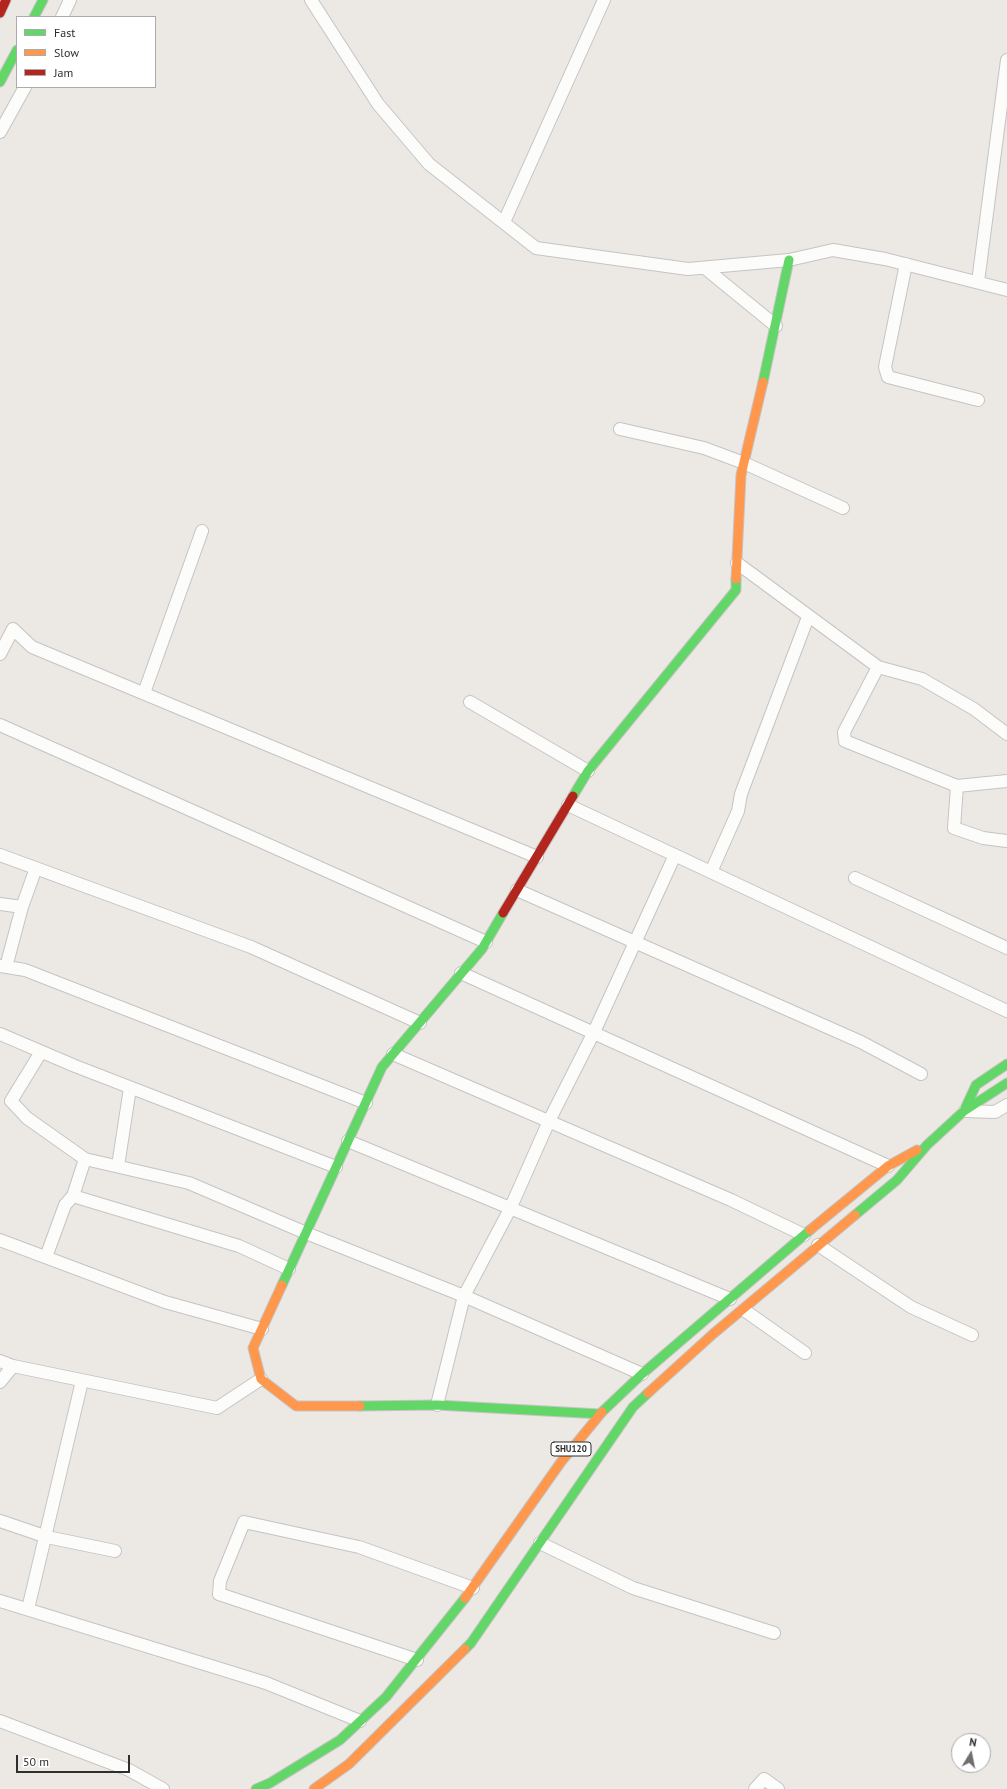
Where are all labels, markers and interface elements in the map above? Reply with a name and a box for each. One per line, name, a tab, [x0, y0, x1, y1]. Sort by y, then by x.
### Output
legend	[16, 16, 156, 88]
text: Fast	[54, 25, 75, 40]
text: Slow	[54, 45, 79, 60]
text: Jam	[54, 65, 73, 80]
road number: SHU120	[551, 1442, 591, 1456]
north arrow	[951, 1733, 991, 1773]
text: N	[968, 1735, 978, 1750]
scale bar	[18, 1747, 132, 1773]
text: 50 m	[23, 1754, 49, 1769]

